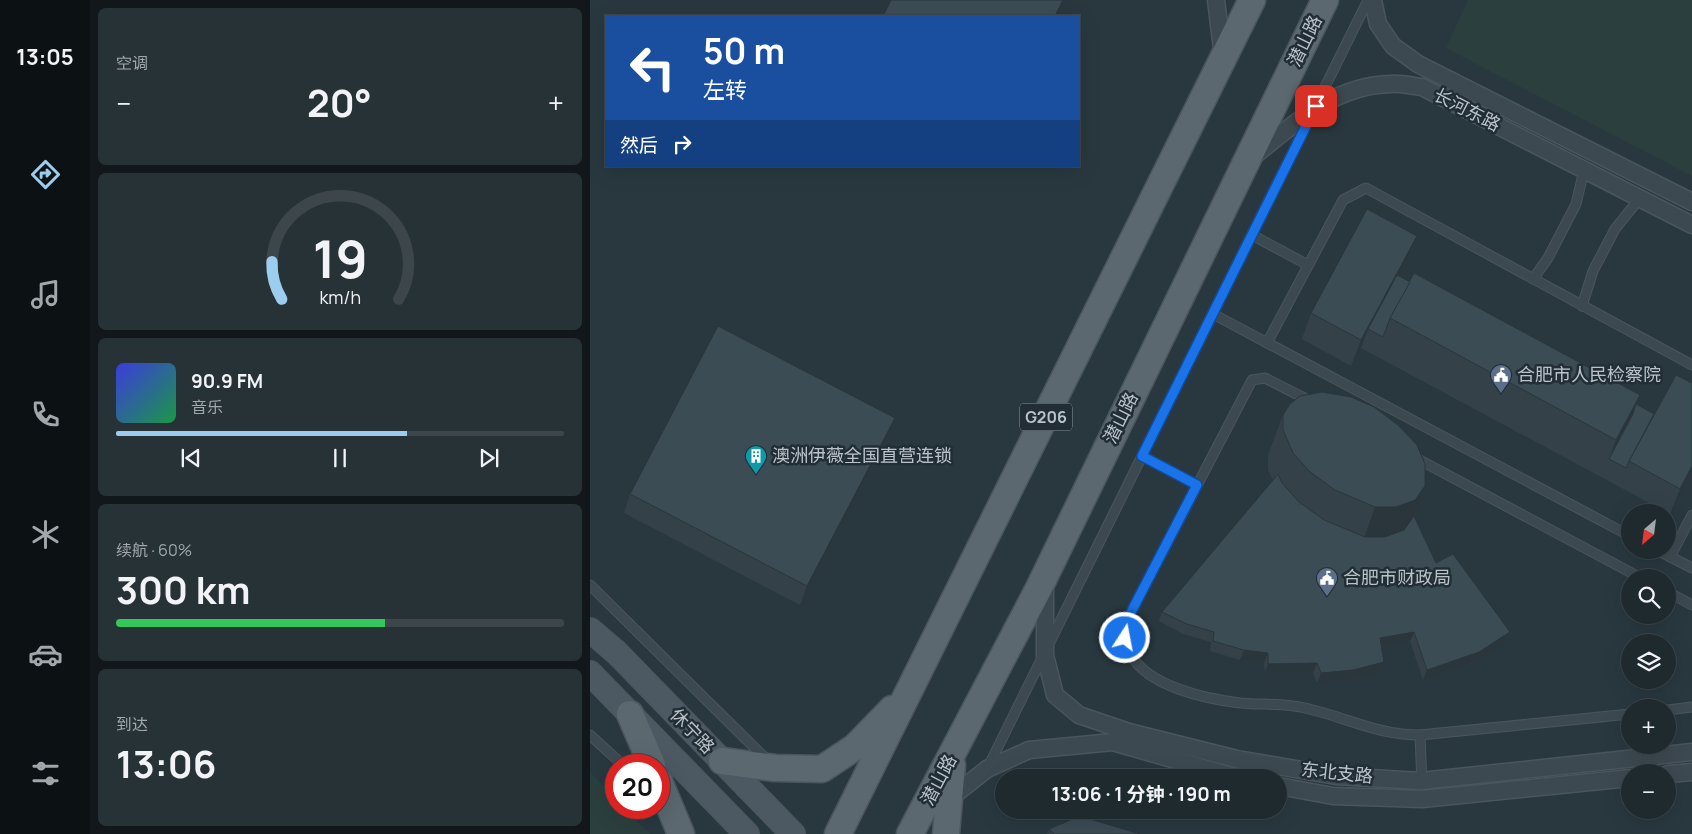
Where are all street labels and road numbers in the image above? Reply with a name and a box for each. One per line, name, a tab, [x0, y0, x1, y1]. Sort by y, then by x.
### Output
street label: 潜山路	[1281, 11, 1327, 70]
street label: 长河东路	[1430, 82, 1505, 136]
street label: 潜山路	[1097, 388, 1143, 447]
road number: G206	[1020, 404, 1072, 431]
street label: 休宁路	[665, 703, 720, 758]
street label: 潜山路	[915, 750, 961, 809]
street label: 东北支路	[1300, 756, 1374, 788]

